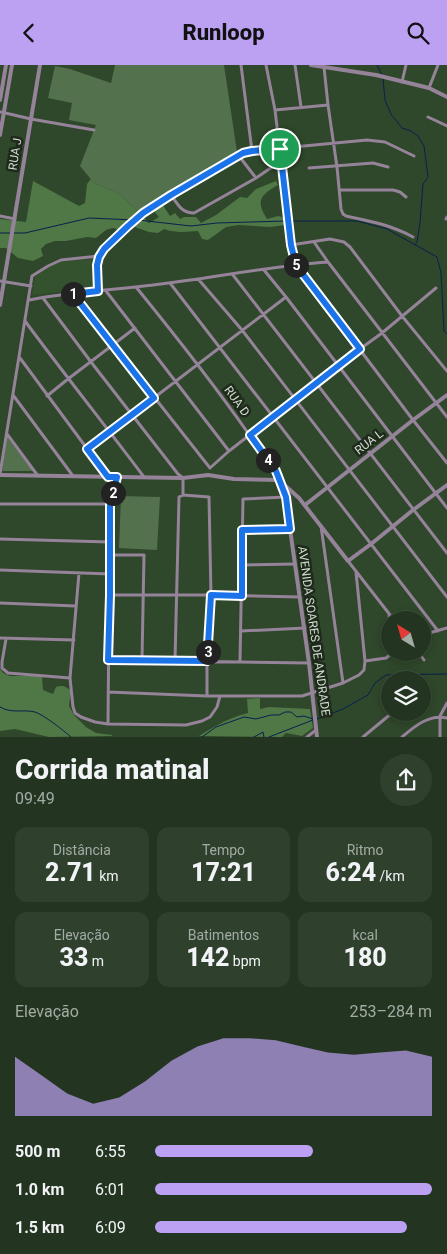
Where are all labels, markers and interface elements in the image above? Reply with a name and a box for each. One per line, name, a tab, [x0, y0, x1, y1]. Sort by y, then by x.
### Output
icon: back	[15, 19, 43, 47]
icon: search	[404, 19, 432, 47]
text: Runloop	[182, 20, 265, 45]
pin	[259, 128, 301, 170]
icon: arrive	[266, 135, 294, 163]
street label: RUA J	[6, 137, 24, 171]
pin: 5	[284, 253, 308, 277]
text: 5	[292, 257, 301, 273]
pin: 1	[60, 281, 86, 307]
text: 1	[69, 286, 78, 302]
street label: RUA D	[221, 383, 253, 419]
street label: RUA L	[352, 426, 386, 457]
pin: 4	[256, 447, 280, 473]
text: 4	[264, 452, 273, 468]
pin: 2	[100, 481, 126, 505]
text: 2	[109, 485, 118, 501]
street label: AVENIDA SOARES DE ANDRADE	[295, 545, 333, 717]
north arrow	[381, 611, 431, 661]
map controls	[381, 611, 431, 721]
pin: 3	[196, 639, 220, 665]
text: 3	[204, 644, 213, 660]
button: layers	[381, 671, 431, 721]
text: Corrida matinal	[15, 753, 210, 786]
button: share	[380, 754, 432, 806]
text: 09:49	[15, 789, 55, 808]
text: Distância	[53, 842, 111, 858]
text: Tempo	[202, 842, 245, 858]
text: Ritmo	[347, 842, 384, 858]
text: 2.71	[45, 858, 96, 887]
text: 17:21	[191, 858, 256, 887]
text: 6:24	[326, 858, 376, 887]
text: km	[96, 868, 119, 884]
text: /km	[376, 868, 405, 884]
text: Elevação	[54, 927, 110, 943]
text: Batimentos	[188, 927, 259, 943]
text: kcal	[353, 927, 378, 943]
text: 33	[60, 943, 88, 972]
text: 142	[186, 943, 229, 972]
text: 180	[344, 943, 387, 972]
text: m	[88, 953, 104, 969]
text: bpm	[229, 953, 261, 969]
text: Elevação	[15, 1002, 79, 1021]
text: 253–284 m	[350, 1002, 432, 1021]
text: 500 m	[15, 1142, 60, 1161]
text: 6:55	[95, 1142, 126, 1161]
text: 1.0 km	[15, 1180, 64, 1199]
text: 6:01	[95, 1180, 126, 1199]
text: 1.5 km	[15, 1218, 64, 1237]
text: 6:09	[95, 1218, 126, 1237]

